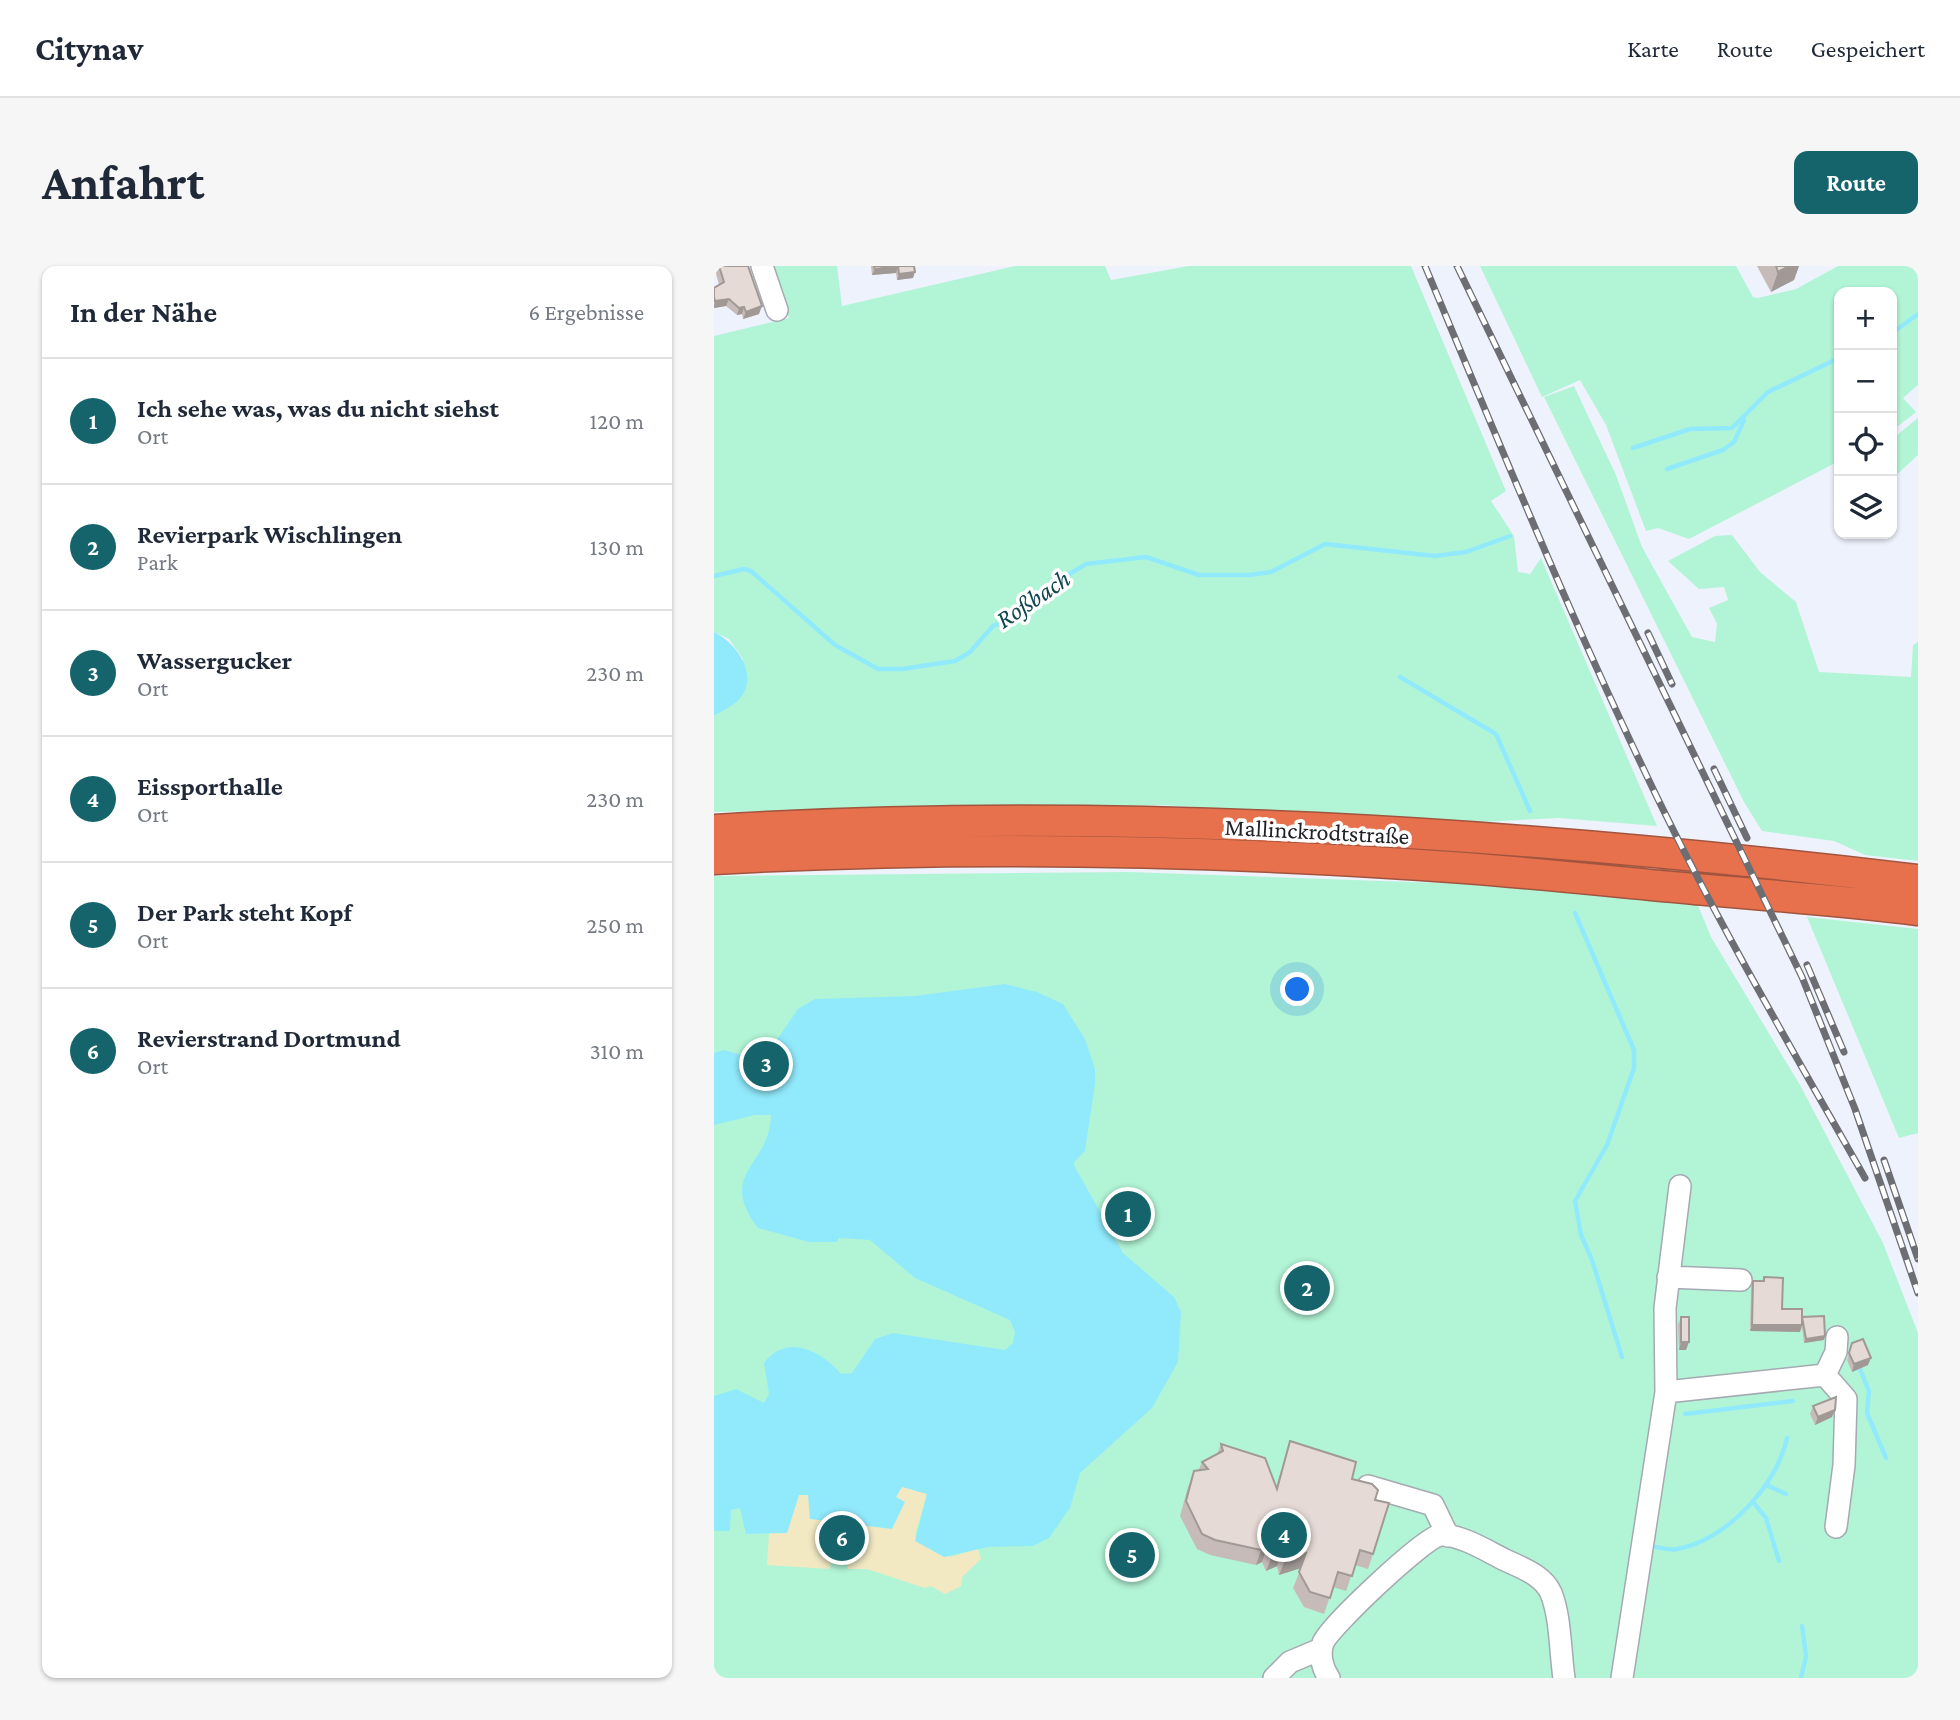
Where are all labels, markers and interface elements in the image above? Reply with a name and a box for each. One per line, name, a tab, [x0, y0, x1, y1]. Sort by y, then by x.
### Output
text: Citynav	[35, 30, 143, 67]
text: Karte	[1627, 35, 1679, 62]
text: Route	[1717, 35, 1773, 62]
text: Gespeichert	[1811, 35, 1925, 62]
button: Route	[1794, 151, 1918, 214]
text: Anfahrt	[42, 155, 204, 210]
map controls	[1834, 287, 1897, 539]
button: +	[1834, 287, 1897, 350]
text: In der Nähe	[70, 295, 217, 328]
text: 6 Ergebnisse	[528, 299, 644, 325]
button: −	[1834, 350, 1897, 413]
text: Ich sehe was, was du nicht siehst	[137, 394, 499, 423]
text: 1	[89, 408, 97, 434]
text: 120 m	[590, 408, 644, 434]
button: locate	[1834, 413, 1897, 476]
text: Ort	[137, 423, 168, 449]
button: layers	[1834, 476, 1897, 539]
text: Revierpark Wischlingen	[137, 520, 402, 549]
text: 2	[87, 534, 99, 560]
text: 130 m	[590, 534, 644, 560]
text: Park	[137, 549, 178, 575]
water label: Roßbach	[990, 564, 1076, 634]
text: Wassergucker	[137, 646, 292, 675]
text: 3	[87, 660, 99, 686]
text: 230 m	[586, 660, 644, 686]
text: Ort	[137, 675, 168, 701]
text: Eissporthalle	[137, 772, 283, 801]
text: 4	[87, 786, 99, 812]
text: 230 m	[586, 786, 644, 812]
text: Ort	[137, 801, 168, 827]
street label: Mallinckrodtstraße	[1224, 813, 1410, 849]
text: Der Park steht Kopf	[137, 898, 352, 927]
text: 5	[87, 912, 99, 938]
text: 250 m	[586, 912, 644, 938]
text: Ort	[137, 927, 168, 953]
your location	[1280, 972, 1314, 1006]
text: Revierstrand Dortmund	[137, 1024, 401, 1053]
text: 6	[87, 1038, 99, 1064]
text: 310 m	[590, 1038, 644, 1064]
pin: 3	[743, 1038, 789, 1090]
text: Ort	[137, 1053, 168, 1079]
pin: 1	[1105, 1188, 1151, 1240]
pin: 2	[1284, 1262, 1330, 1314]
pin: 4	[1261, 1509, 1307, 1561]
pin: 6	[819, 1512, 865, 1564]
pin: 5	[1109, 1529, 1155, 1581]

